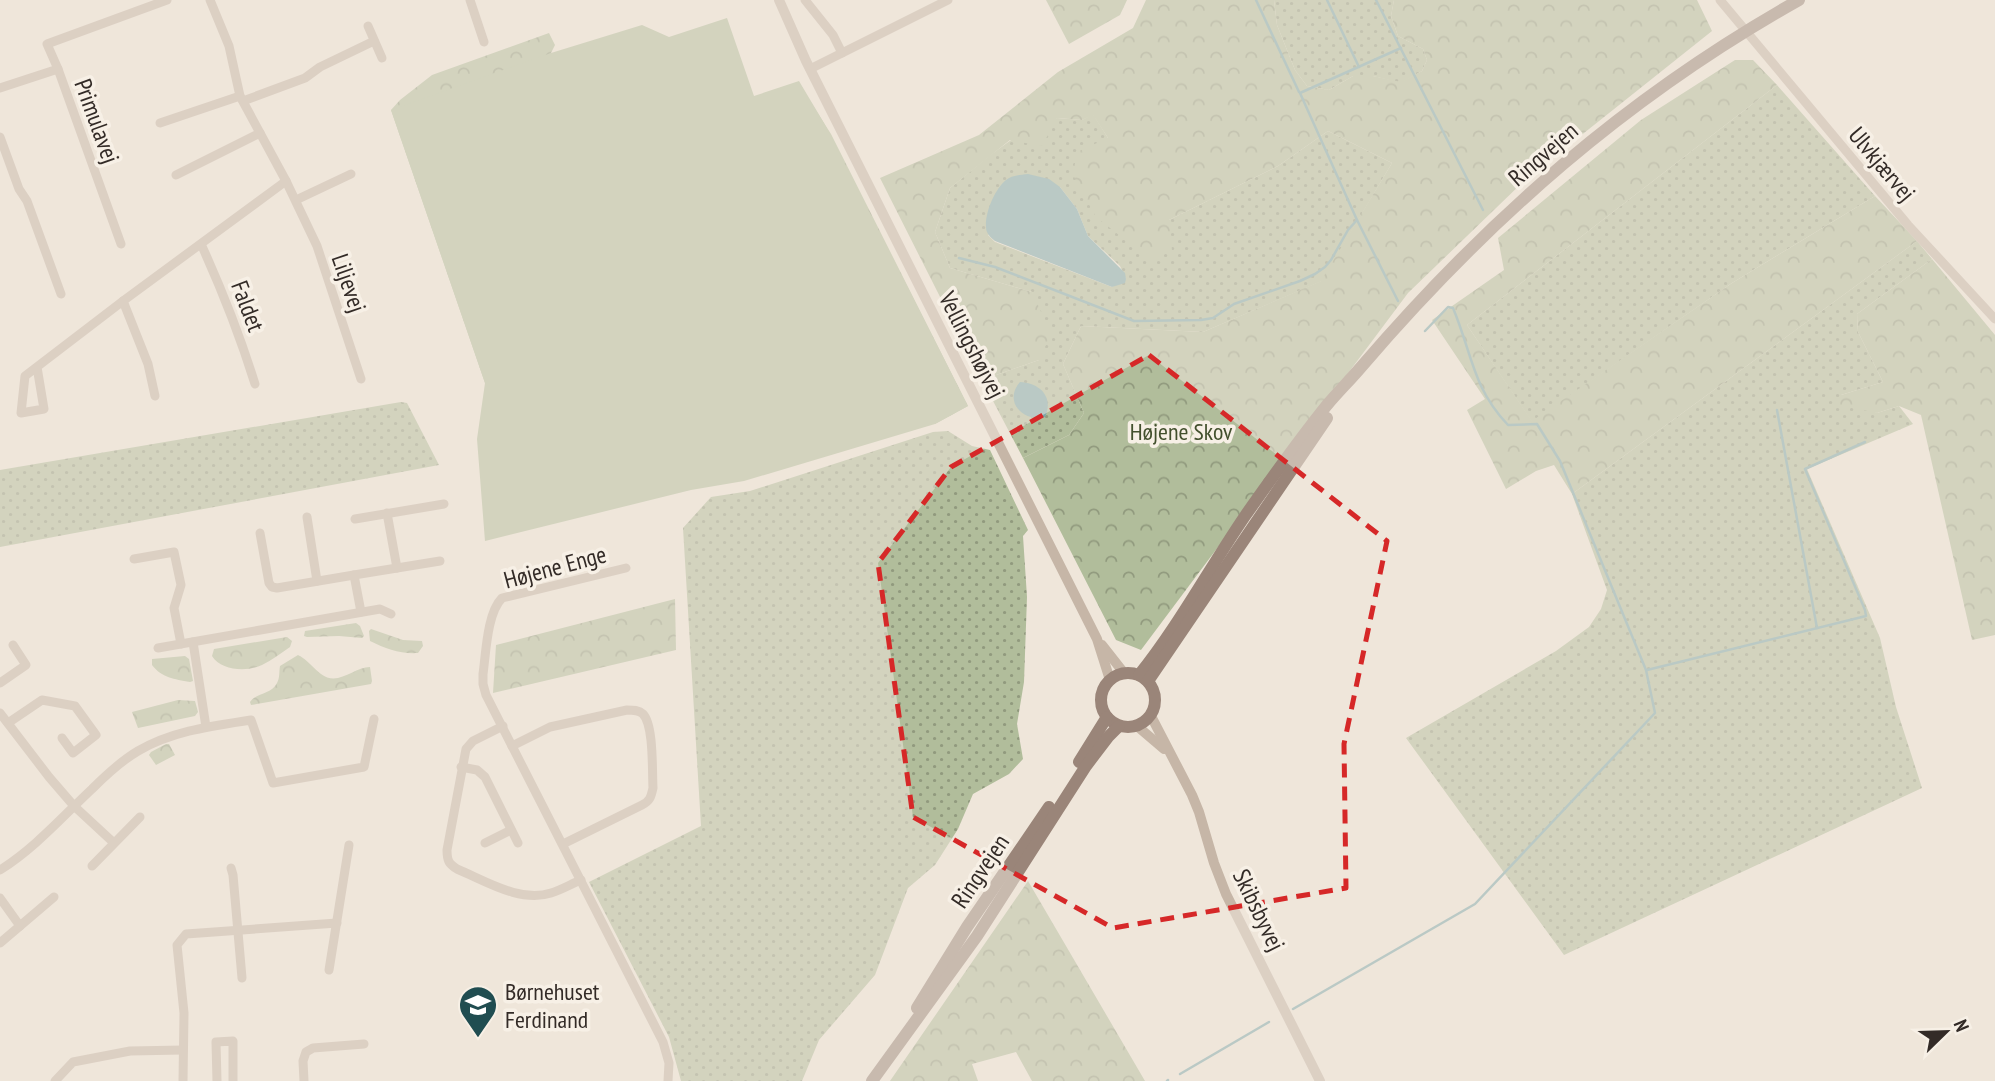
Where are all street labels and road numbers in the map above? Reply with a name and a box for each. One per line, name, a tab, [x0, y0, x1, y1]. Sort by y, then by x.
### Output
street label: Primulavej	[67, 75, 127, 167]
street label: Ringvejen	[1502, 115, 1584, 193]
street label: Ulvkjærvej	[1842, 120, 1922, 208]
street label: Liljevej	[325, 250, 373, 316]
street label: Faldet	[224, 276, 272, 336]
street label: Vellingshøjvej	[931, 285, 1012, 404]
street label: Højene Enge	[500, 538, 610, 596]
street label: Ringvejen	[944, 828, 1016, 914]
street label: Skibsbyvej	[1226, 864, 1292, 956]

